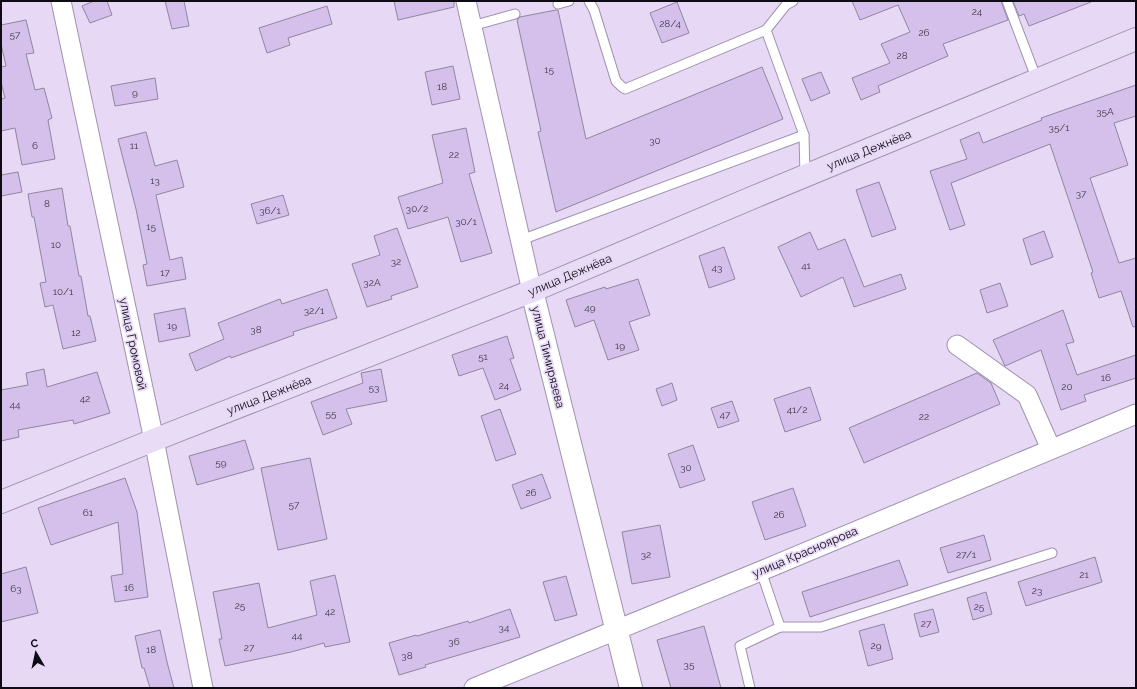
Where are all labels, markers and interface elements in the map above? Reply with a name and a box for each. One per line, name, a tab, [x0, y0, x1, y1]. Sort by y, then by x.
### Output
house number: 24	[972, 6, 983, 17]
house number: 28/4	[659, 18, 681, 29]
house number: 26	[918, 27, 930, 38]
house number: 57	[10, 29, 21, 40]
house number: 28	[896, 50, 908, 61]
house number: 15	[544, 64, 554, 75]
house number: 18	[437, 81, 447, 92]
house number: 9	[132, 87, 138, 98]
house number: 35А	[1096, 106, 1114, 117]
house number: 35/1	[1049, 122, 1070, 133]
street label: улица Дежнёва	[825, 127, 913, 173]
house number: 30	[649, 135, 661, 146]
house number: 6	[32, 140, 38, 151]
house number: 11	[130, 140, 139, 151]
house number: 22	[449, 149, 459, 160]
house number: 13	[150, 175, 160, 186]
house number: 37	[1076, 188, 1087, 199]
house number: 8	[44, 198, 50, 209]
house number: 30/2	[406, 203, 428, 214]
house number: 36/1	[259, 205, 281, 216]
house number: 30/1	[455, 216, 477, 227]
house number: 15	[146, 221, 156, 232]
house number: 10	[51, 239, 61, 250]
street label: улица Дежнёва	[526, 251, 614, 299]
house number: 32	[391, 256, 401, 267]
house number: 41	[801, 260, 812, 271]
house number: 43	[712, 262, 722, 273]
house number: 17	[160, 267, 170, 278]
house number: 32А	[363, 277, 381, 288]
house number: 10/1	[53, 286, 74, 297]
street label: улица Громовой	[116, 297, 150, 391]
house number: 49	[584, 302, 596, 313]
house number: 32/1	[304, 305, 325, 316]
street label: улица Тимирязева	[529, 305, 567, 409]
house number: 19	[167, 320, 177, 331]
house number: 38	[250, 324, 262, 335]
house number: 12	[71, 327, 81, 338]
house number: 19	[615, 340, 625, 351]
house number: 51	[478, 351, 489, 362]
street label: улица Дежнёва	[225, 372, 313, 418]
house number: 16	[1101, 372, 1111, 383]
house number: 24	[499, 380, 510, 391]
house number: 20	[1061, 381, 1073, 392]
house number: 53	[369, 382, 379, 393]
house number: 42	[80, 393, 90, 404]
house number: 44	[10, 399, 21, 410]
house number: 41/2	[787, 404, 807, 415]
house number: 55	[326, 408, 337, 419]
house number: 47	[720, 409, 731, 420]
house number: 22	[919, 411, 929, 422]
house number: 59	[215, 457, 227, 468]
house number: 30	[680, 462, 692, 473]
house number: 26	[525, 487, 537, 498]
house number: 57	[289, 499, 300, 510]
house number: 61	[83, 507, 94, 518]
house number: 26	[773, 509, 785, 520]
street label: улица Красноярова	[750, 523, 860, 581]
house number: 32	[641, 549, 651, 560]
house number: 27/1	[956, 549, 977, 560]
house number: 21	[1079, 569, 1089, 580]
house number: 16	[124, 582, 134, 593]
house number: 63	[10, 583, 22, 594]
house number: 23	[1032, 585, 1042, 596]
house number: 25	[235, 600, 246, 611]
house number: 25	[974, 601, 985, 612]
house number: 42	[325, 606, 335, 617]
house number: 27	[921, 618, 932, 629]
house number: 34	[499, 622, 510, 633]
house number: 44	[292, 630, 303, 641]
north arrow	[16, 633, 56, 673]
house number: 36	[448, 636, 460, 647]
text: С	[30, 637, 40, 651]
house number: 29	[870, 640, 882, 651]
house number: 27	[244, 642, 255, 653]
house number: 18	[146, 644, 156, 655]
house number: 38	[401, 650, 413, 661]
house number: 35	[684, 659, 695, 670]

